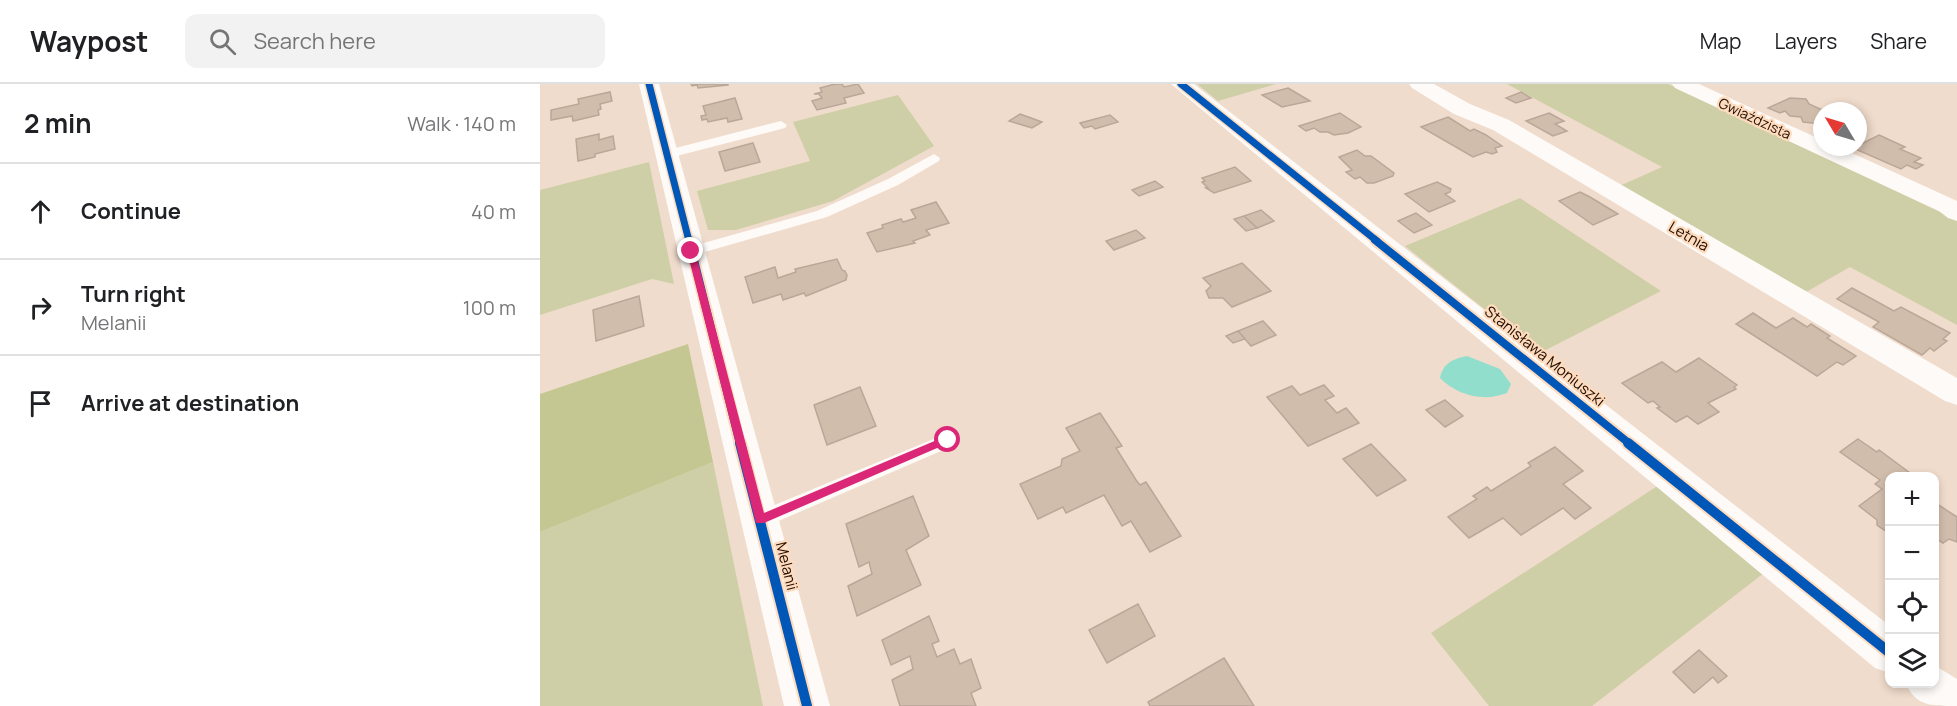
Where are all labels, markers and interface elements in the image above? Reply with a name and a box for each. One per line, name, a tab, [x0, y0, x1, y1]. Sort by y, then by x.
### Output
search box	[185, 14, 605, 68]
text: Waypost	[30, 22, 149, 60]
icon: search	[206, 25, 239, 58]
text: Search here	[254, 26, 376, 56]
text: Map	[1700, 27, 1741, 55]
text: Layers	[1774, 27, 1837, 55]
text: Share	[1870, 27, 1927, 55]
street label: Gwiaździsta	[1716, 93, 1794, 143]
north arrow	[1813, 102, 1867, 156]
text: 2 min	[24, 105, 92, 141]
text: Walk · 140 m	[407, 110, 516, 137]
icon: ahead	[24, 195, 57, 228]
text: Continue	[81, 196, 181, 226]
text: 40 m	[471, 198, 516, 225]
street label: Letnia	[1665, 216, 1713, 256]
route end	[677, 237, 703, 263]
text: Turn right	[81, 279, 186, 309]
icon: right	[24, 291, 57, 324]
text: 100 m	[463, 294, 516, 321]
street label: Stanisława Moniuszki	[1480, 301, 1610, 411]
text: Melanii	[81, 309, 147, 336]
icon: arrive	[24, 387, 57, 420]
text: Arrive at destination	[81, 388, 299, 418]
route start	[934, 426, 960, 452]
map controls	[1885, 472, 1939, 688]
button: +	[1885, 472, 1939, 526]
button: −	[1885, 526, 1939, 580]
street label: Melanii	[771, 540, 803, 592]
button: locate	[1885, 580, 1939, 634]
button: layers	[1885, 634, 1939, 688]

